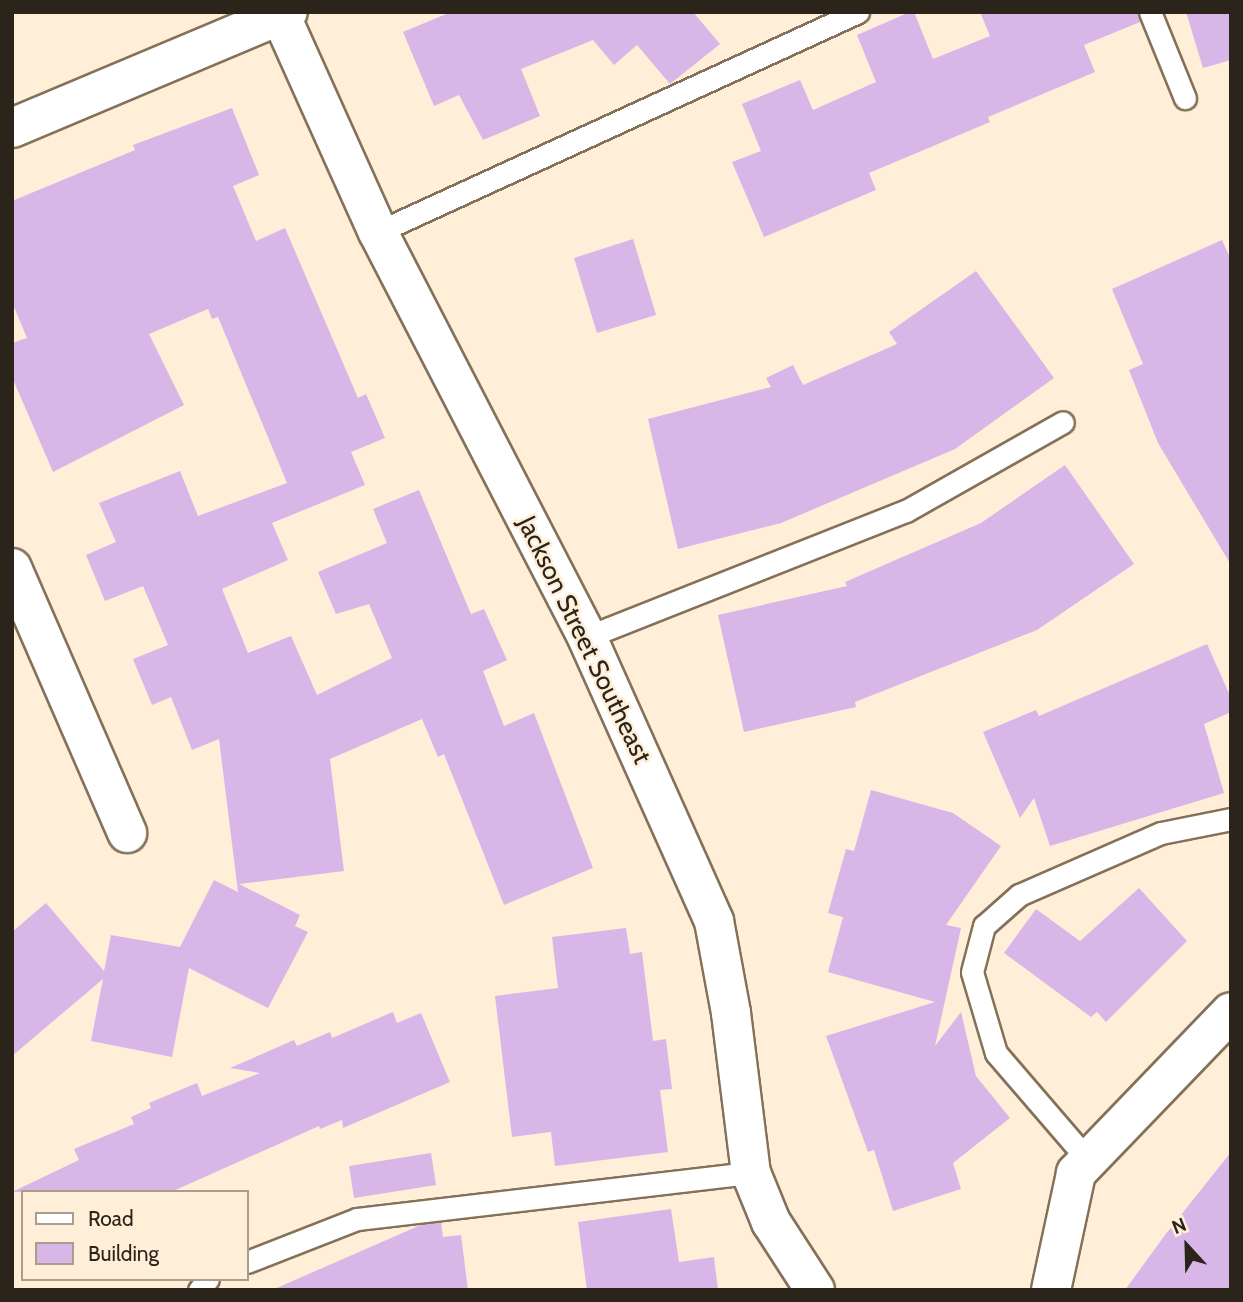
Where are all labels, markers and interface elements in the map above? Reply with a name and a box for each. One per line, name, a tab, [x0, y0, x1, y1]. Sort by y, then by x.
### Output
street label: Jackson Street Southeast	[510, 511, 658, 769]
legend	[21, 1190, 248, 1281]
text: Road	[88, 1206, 134, 1231]
north arrow	[1152, 1211, 1222, 1281]
text: N	[1168, 1213, 1189, 1239]
text: Building	[88, 1241, 159, 1266]

